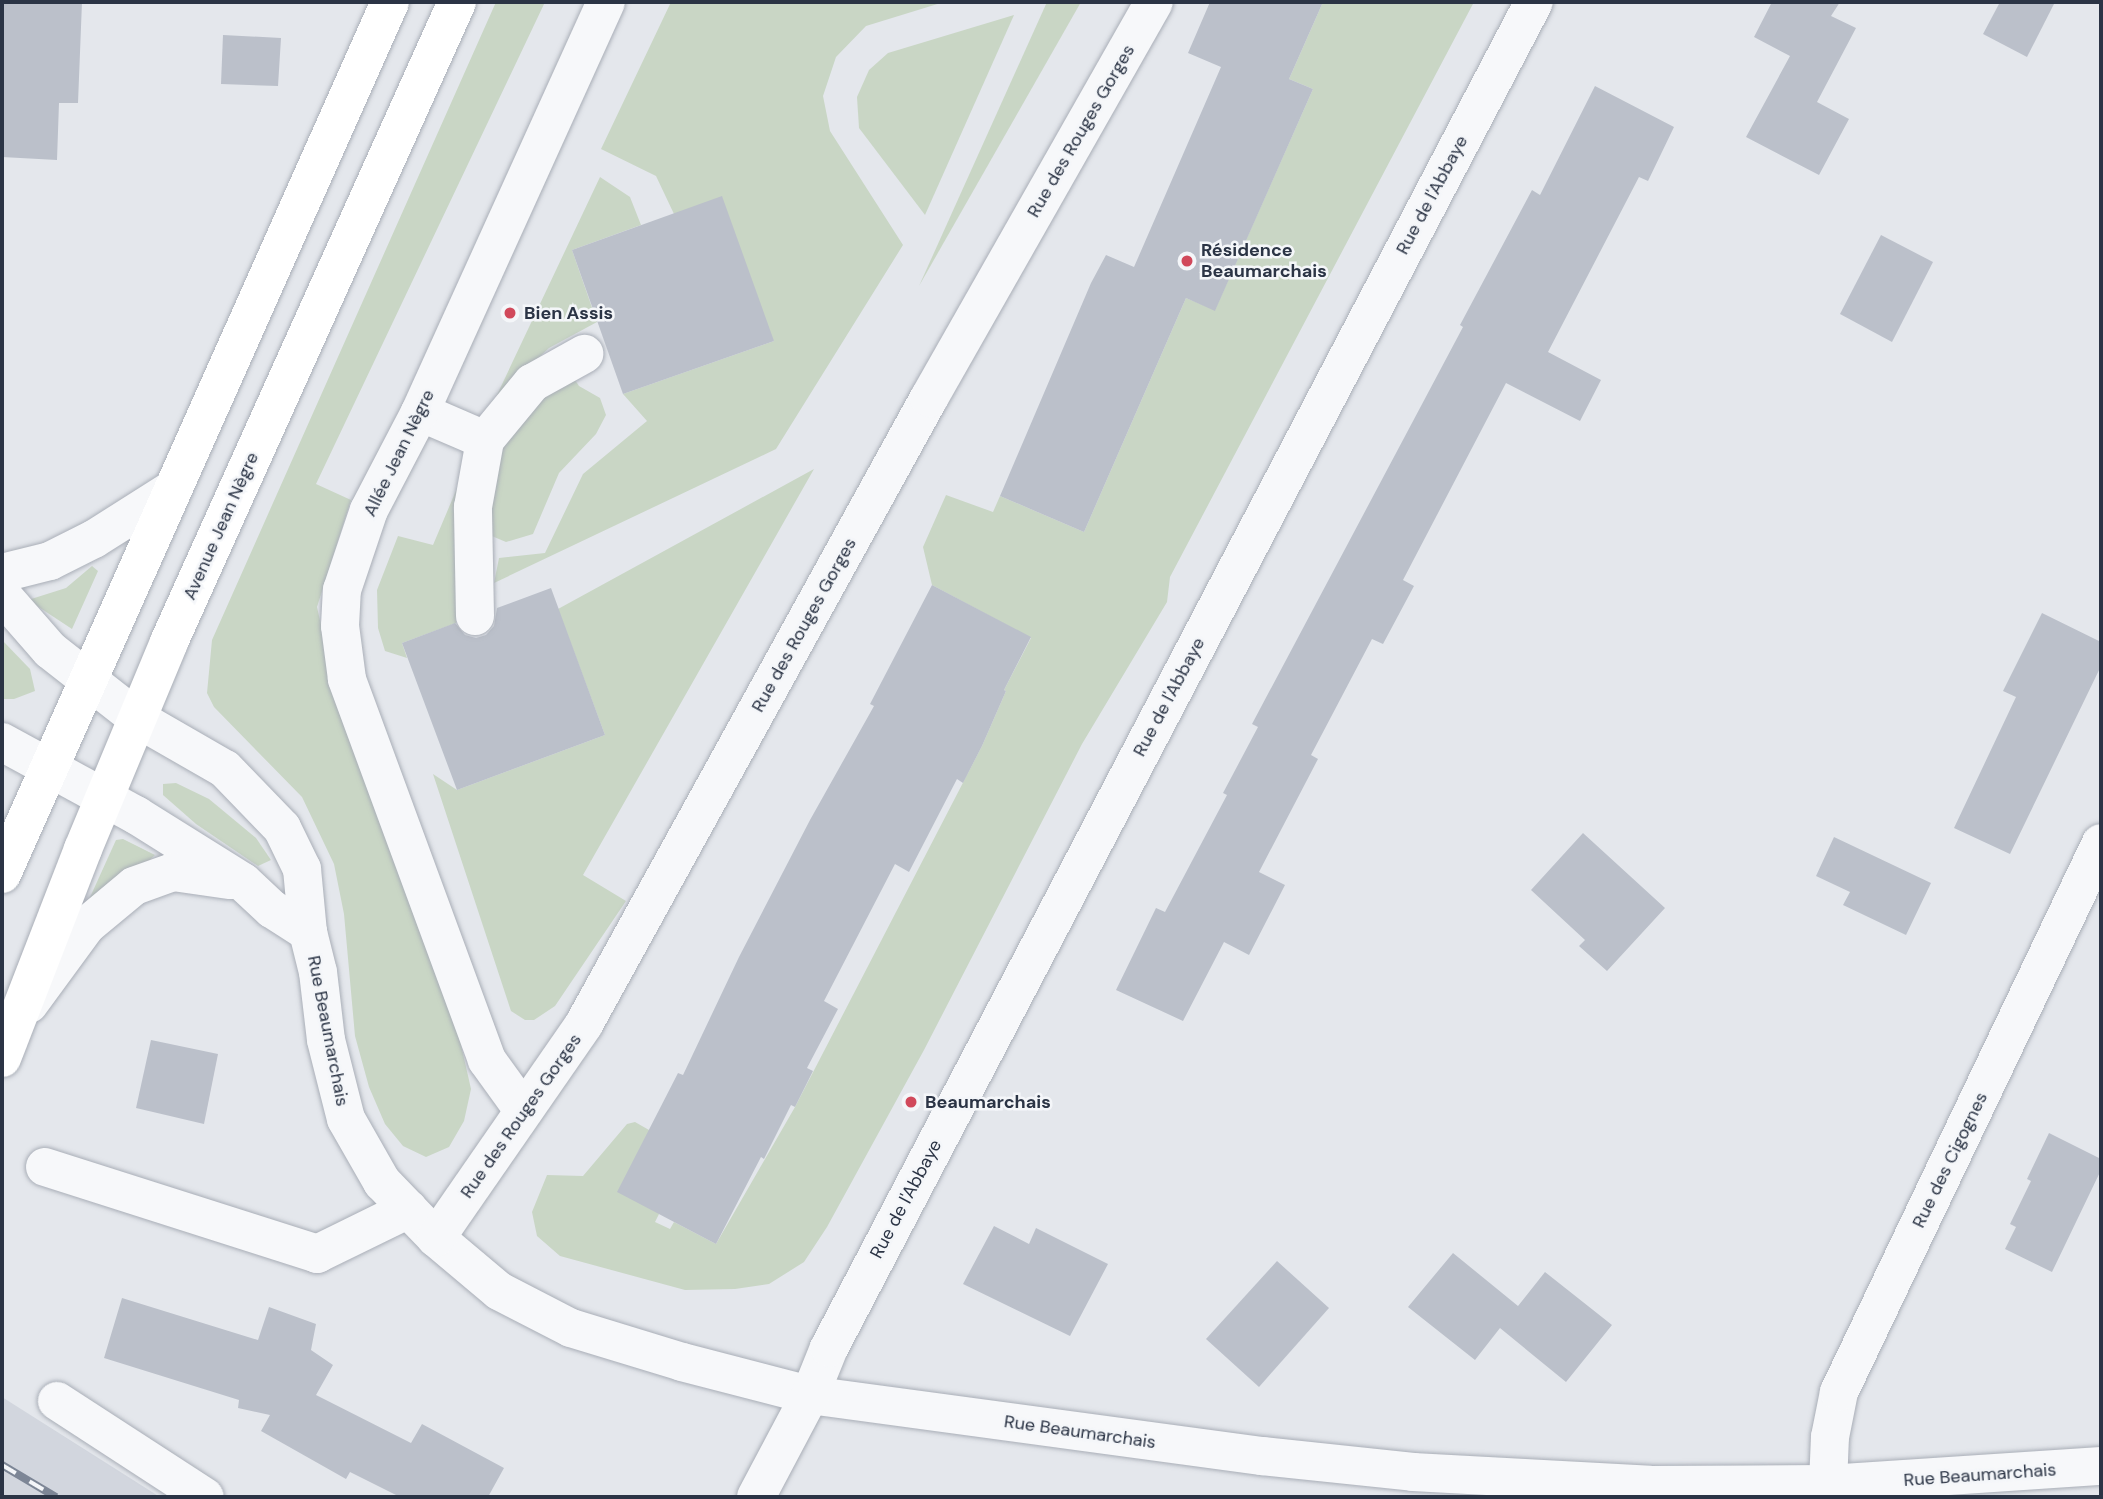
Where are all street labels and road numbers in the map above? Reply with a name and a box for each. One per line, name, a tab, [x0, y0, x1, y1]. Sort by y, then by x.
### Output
street label: Rue des Rouges Gorges	[1023, 41, 1139, 221]
street label: Rue de l'Abbaye	[1392, 132, 1472, 258]
street label: Allée Jean Nègre	[359, 386, 439, 520]
street label: Avenue Jean Nègre	[179, 449, 263, 603]
street label: Rue des Rouges Gorges	[747, 534, 861, 716]
street label: Rue de l'Abbaye	[1129, 634, 1209, 760]
street label: Rue Beaumarchais	[303, 954, 353, 1108]
street label: Rue des Rouges Gorges	[456, 1030, 586, 1202]
street label: Rue des Cigognes	[1908, 1089, 1992, 1231]
street label: Rue de l'Abbaye	[866, 1136, 946, 1262]
street label: Rue Beaumarchais	[1003, 1411, 1157, 1453]
street label: Rue Beaumarchais	[1903, 1459, 2057, 1491]

